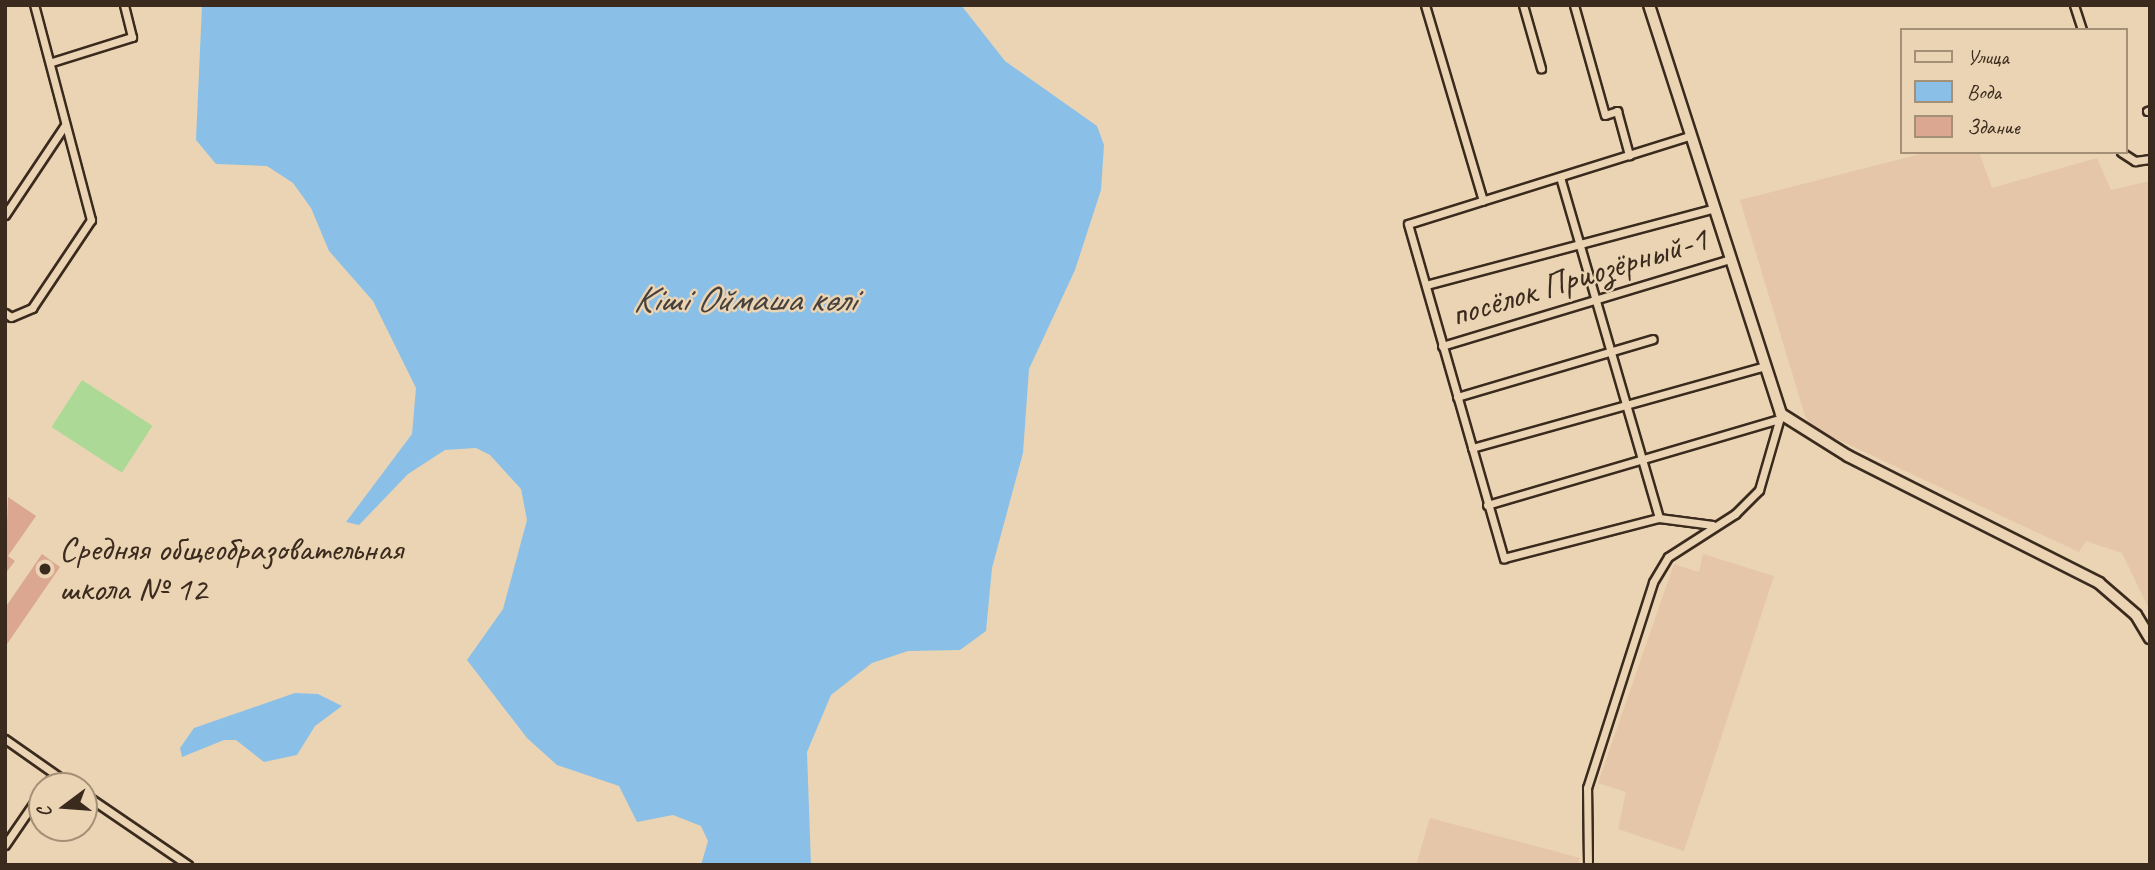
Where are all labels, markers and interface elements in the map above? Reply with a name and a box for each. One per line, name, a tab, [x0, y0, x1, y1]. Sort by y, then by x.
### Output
legend	[1899, 28, 2127, 154]
text: Улица	[1967, 44, 2009, 70]
text: Вода	[1967, 79, 2001, 105]
text: Здание	[1967, 114, 2020, 140]
street label: посёлок Приозёрный-1	[1446, 218, 1712, 336]
water label: Кіші Оймаша көлi	[633, 277, 855, 321]
place label: Средняя общеобразовательная школа № 12	[59, 528, 403, 610]
marker: Средняя общеобразовательная школа № 12	[37, 561, 53, 577]
north arrow	[28, 772, 98, 842]
text: С	[32, 804, 58, 820]

